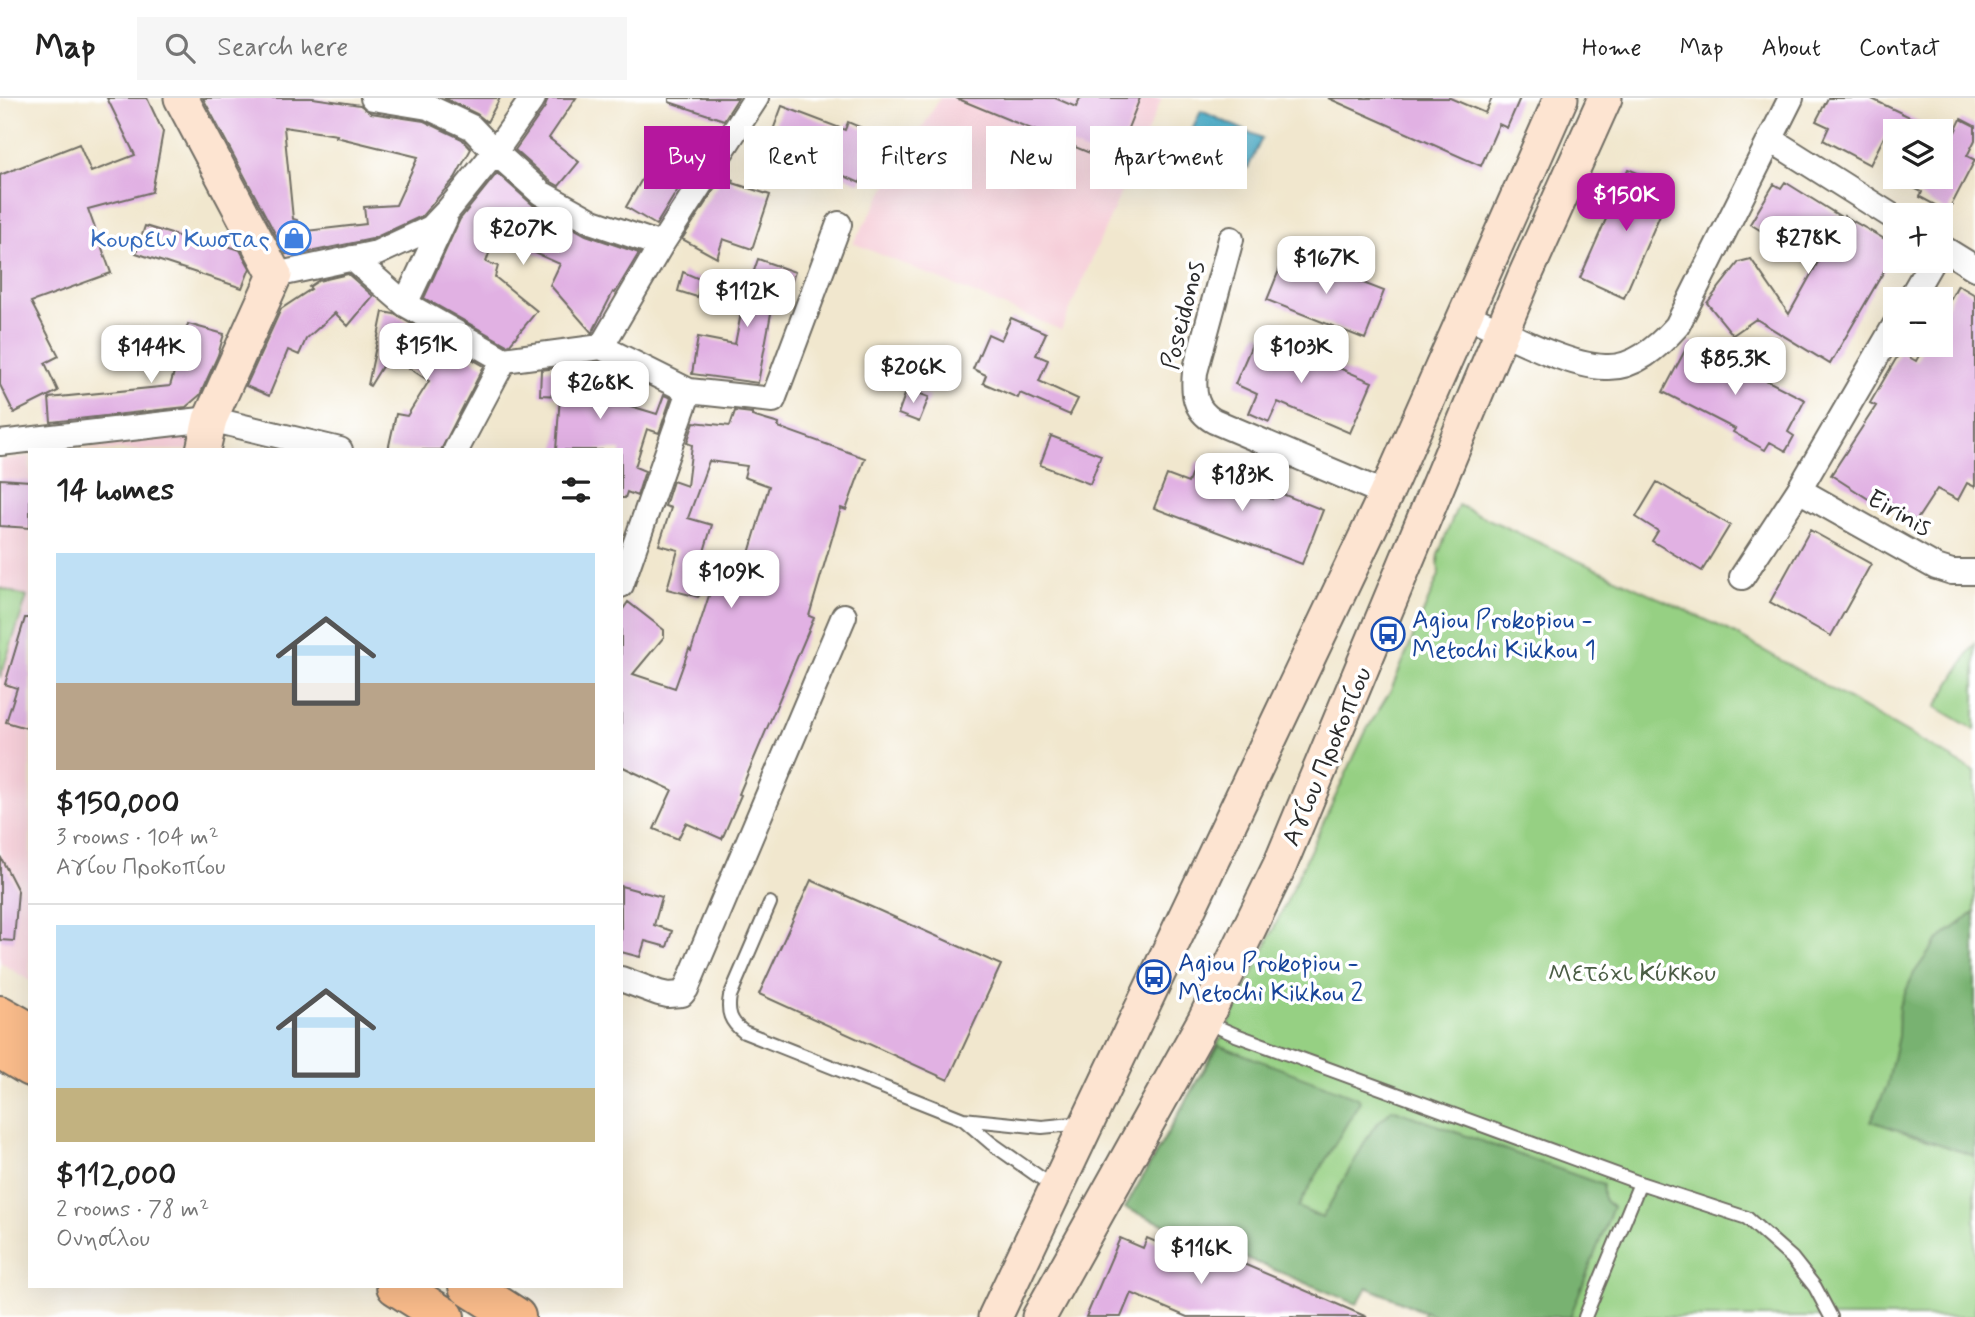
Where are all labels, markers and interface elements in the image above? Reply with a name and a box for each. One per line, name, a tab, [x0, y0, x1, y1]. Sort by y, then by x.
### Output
search box	[137, 17, 627, 80]
text: Map	[35, 26, 95, 70]
icon: search	[161, 29, 199, 67]
text: Search here	[217, 31, 348, 65]
text: Home	[1582, 33, 1642, 64]
text: Map	[1680, 33, 1724, 64]
text: About	[1762, 33, 1821, 64]
text: Contact	[1859, 33, 1940, 64]
map controls	[1883, 119, 1953, 357]
button: layers	[1883, 119, 1953, 189]
chip: Buy	[644, 126, 730, 189]
chip: Rent	[744, 126, 843, 189]
chip: Filters	[857, 126, 972, 189]
chip: New	[986, 126, 1076, 189]
chip: Apartment	[1090, 126, 1247, 189]
pin: $150K	[1577, 174, 1675, 233]
text: $150K	[1593, 181, 1659, 211]
button: +	[1883, 203, 1953, 273]
pin: $207K	[474, 208, 572, 267]
text: $207K	[489, 215, 557, 245]
pin: $278K	[1759, 216, 1857, 276]
shop icon: Κουρειν Κωστας	[275, 219, 313, 257]
place label: Κουρειν Κωστας	[90, 223, 270, 257]
text: $278K	[1775, 224, 1841, 254]
pin: $167K	[1277, 236, 1375, 296]
text: $167K	[1293, 244, 1359, 274]
street label: Poseidonos	[1154, 258, 1214, 373]
pin: $112K	[698, 270, 796, 329]
text: $112K	[715, 277, 779, 307]
button: −	[1883, 287, 1953, 357]
pin: $151K	[377, 324, 475, 383]
pin: $144K	[102, 326, 200, 385]
pin: $103K	[1252, 326, 1350, 385]
text: $151K	[395, 331, 457, 361]
text: $144K	[117, 333, 185, 363]
text: $103K	[1270, 333, 1332, 363]
pin: $85.3K	[1678, 338, 1792, 397]
pin: $206K	[864, 345, 962, 405]
text: $85.3K	[1700, 345, 1770, 375]
text: $206K	[880, 353, 946, 383]
pin: $268K	[551, 362, 649, 421]
text: $268K	[567, 369, 633, 399]
pin: $183K	[1193, 454, 1291, 513]
text: $183K	[1211, 461, 1273, 491]
text: 14 homes	[56, 471, 174, 510]
icon: filters	[557, 471, 595, 509]
street label: Eirinis	[1861, 482, 1937, 545]
pin: $109K	[682, 550, 780, 610]
text: $109K	[698, 558, 764, 588]
icon: home	[263, 598, 389, 724]
place label: Agiou Prokopiou - Metochi Kikkou 1	[1412, 604, 1596, 668]
bus stop icon: Agiou Prokopiou - Metochi Kikkou 1	[1369, 615, 1407, 653]
street label: Αγίου Προκοπίου	[1275, 662, 1381, 852]
text: $150,000	[56, 784, 180, 823]
text: 3 rooms · 104 m²	[56, 823, 219, 853]
text: Αγίου Προκοπίου	[56, 853, 225, 883]
place label: Agiou Prokopiou - Metochi Kikkou 2	[1178, 947, 1364, 1011]
park label: Μετόχι Κύκκου	[1548, 957, 1716, 991]
bus stop icon: Agiou Prokopiou - Metochi Kikkou 2	[1135, 958, 1173, 996]
icon: home	[263, 970, 389, 1096]
text: $112,000	[56, 1156, 176, 1195]
text: 2 rooms · 78 m²	[56, 1195, 209, 1225]
text: Ονησίλου	[56, 1225, 150, 1255]
pin: $116K	[1152, 1226, 1250, 1286]
text: $116K	[1171, 1234, 1231, 1264]

